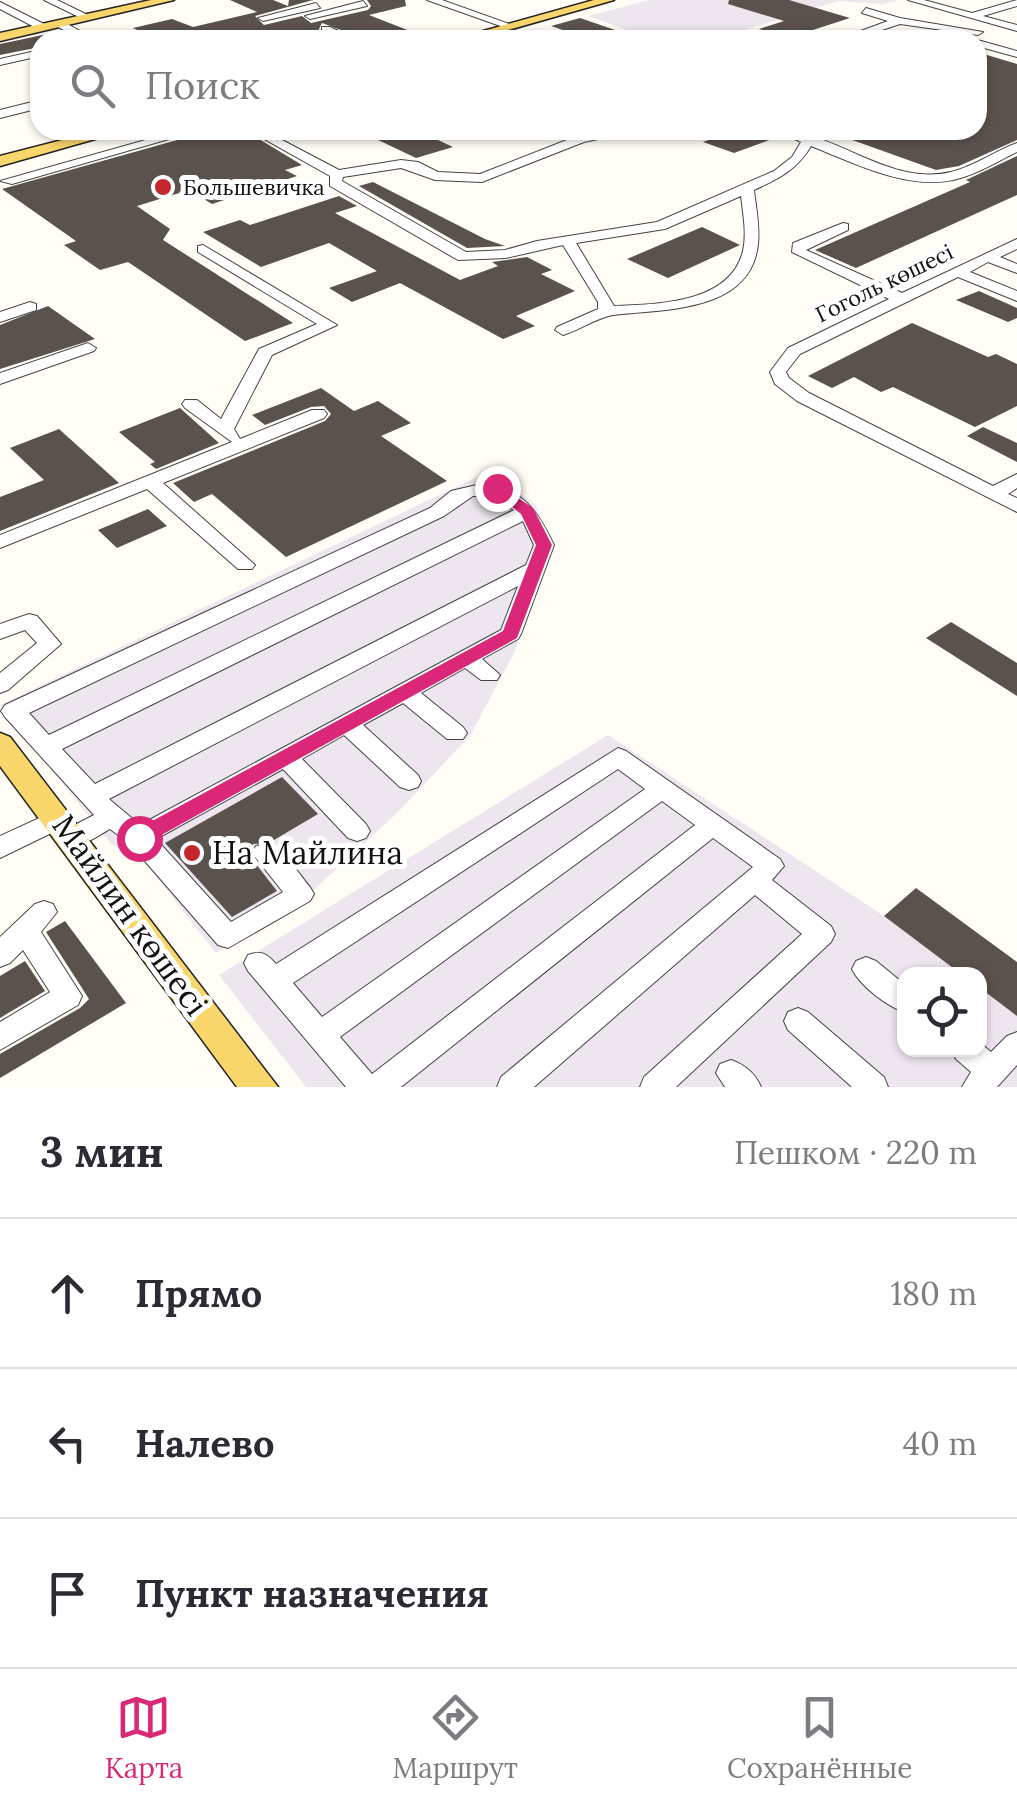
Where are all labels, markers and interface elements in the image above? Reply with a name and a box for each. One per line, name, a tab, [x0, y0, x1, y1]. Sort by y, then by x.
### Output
search box	[30, 30, 987, 140]
icon: search	[65, 58, 120, 113]
text: Поиск	[145, 61, 260, 109]
place label: Большевичка	[183, 173, 325, 201]
marker: Большевичка	[152, 176, 174, 198]
street label: Гоголь көшесі	[811, 238, 957, 328]
route end	[475, 466, 521, 512]
street label: Майлин көшесі	[44, 806, 217, 1023]
route start	[117, 816, 163, 862]
place label: На Майлина	[212, 832, 403, 873]
marker: На Майлина	[181, 842, 203, 864]
map controls	[897, 967, 987, 1057]
button: locate	[897, 967, 987, 1057]
text: 3 мин	[40, 1125, 164, 1179]
text: Пешком · 220 m	[734, 1132, 977, 1173]
icon: ahead	[40, 1266, 95, 1321]
text: Прямо	[135, 1269, 262, 1317]
text: 180 m	[890, 1273, 977, 1314]
icon: left	[40, 1416, 95, 1471]
text: Налево	[135, 1419, 275, 1467]
text: 40 m	[903, 1423, 977, 1464]
icon: arrive	[40, 1566, 95, 1621]
text: Пункт назначения	[135, 1569, 489, 1617]
tab: Карта	[105, 1690, 183, 1786]
tab: Маршрут	[393, 1690, 518, 1786]
tab: Сохранённые	[727, 1690, 912, 1786]

